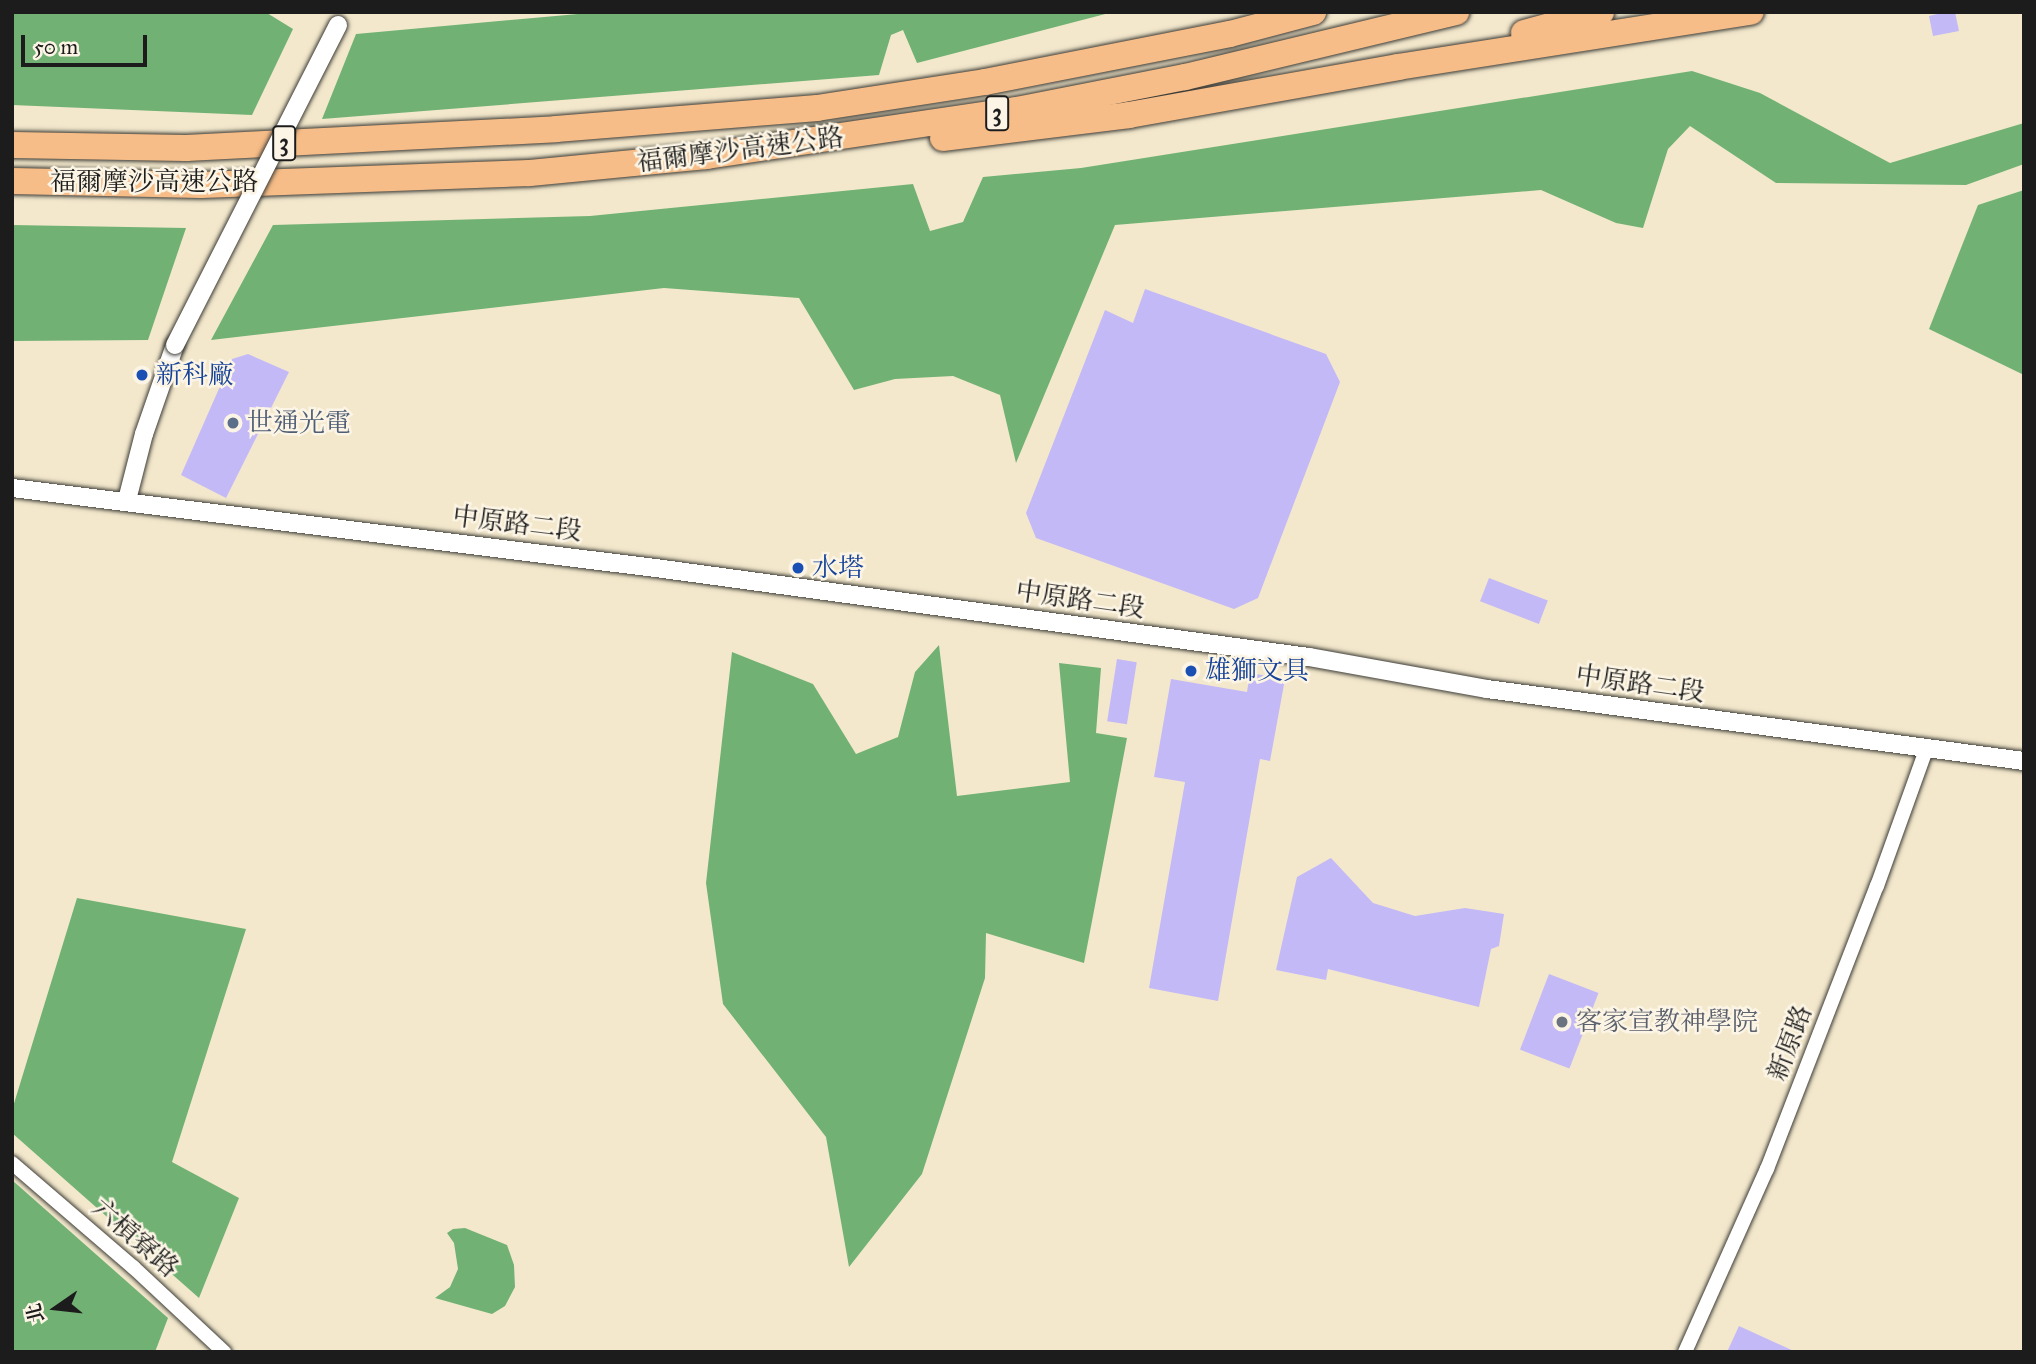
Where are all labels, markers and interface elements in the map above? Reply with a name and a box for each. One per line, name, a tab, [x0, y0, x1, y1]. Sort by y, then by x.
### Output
scale bar	[24, 21, 150, 65]
text: 50 m	[34, 34, 78, 60]
road number: 3	[985, 92, 1009, 134]
road number: 3	[272, 122, 296, 163]
street label: 福爾摩沙高速公路	[635, 122, 845, 178]
street label: 福爾摩沙高速公路	[50, 166, 258, 198]
place label: 新科廠	[156, 359, 234, 391]
marker: 新科廠	[134, 367, 150, 383]
place label: 世通光電	[247, 407, 351, 439]
marker: 世通光電	[225, 415, 241, 431]
street label: 中原路二段	[451, 501, 583, 547]
place label: 水塔	[812, 552, 864, 584]
marker: 水塔	[790, 560, 806, 576]
street label: 中原路二段	[1013, 576, 1147, 624]
place label: 雄獅文具	[1205, 655, 1309, 687]
street label: 中原路二段	[1573, 660, 1707, 708]
marker: 雄獅文具	[1183, 663, 1199, 679]
street label: 新原路	[1761, 1001, 1819, 1085]
place label: 客家宣教神學院	[1576, 1006, 1758, 1038]
marker: 客家宣教神學院	[1554, 1014, 1570, 1030]
street label: 六槓寮路	[86, 1192, 184, 1284]
north arrow	[21, 1273, 91, 1343]
text: 北	[22, 1301, 49, 1325]

